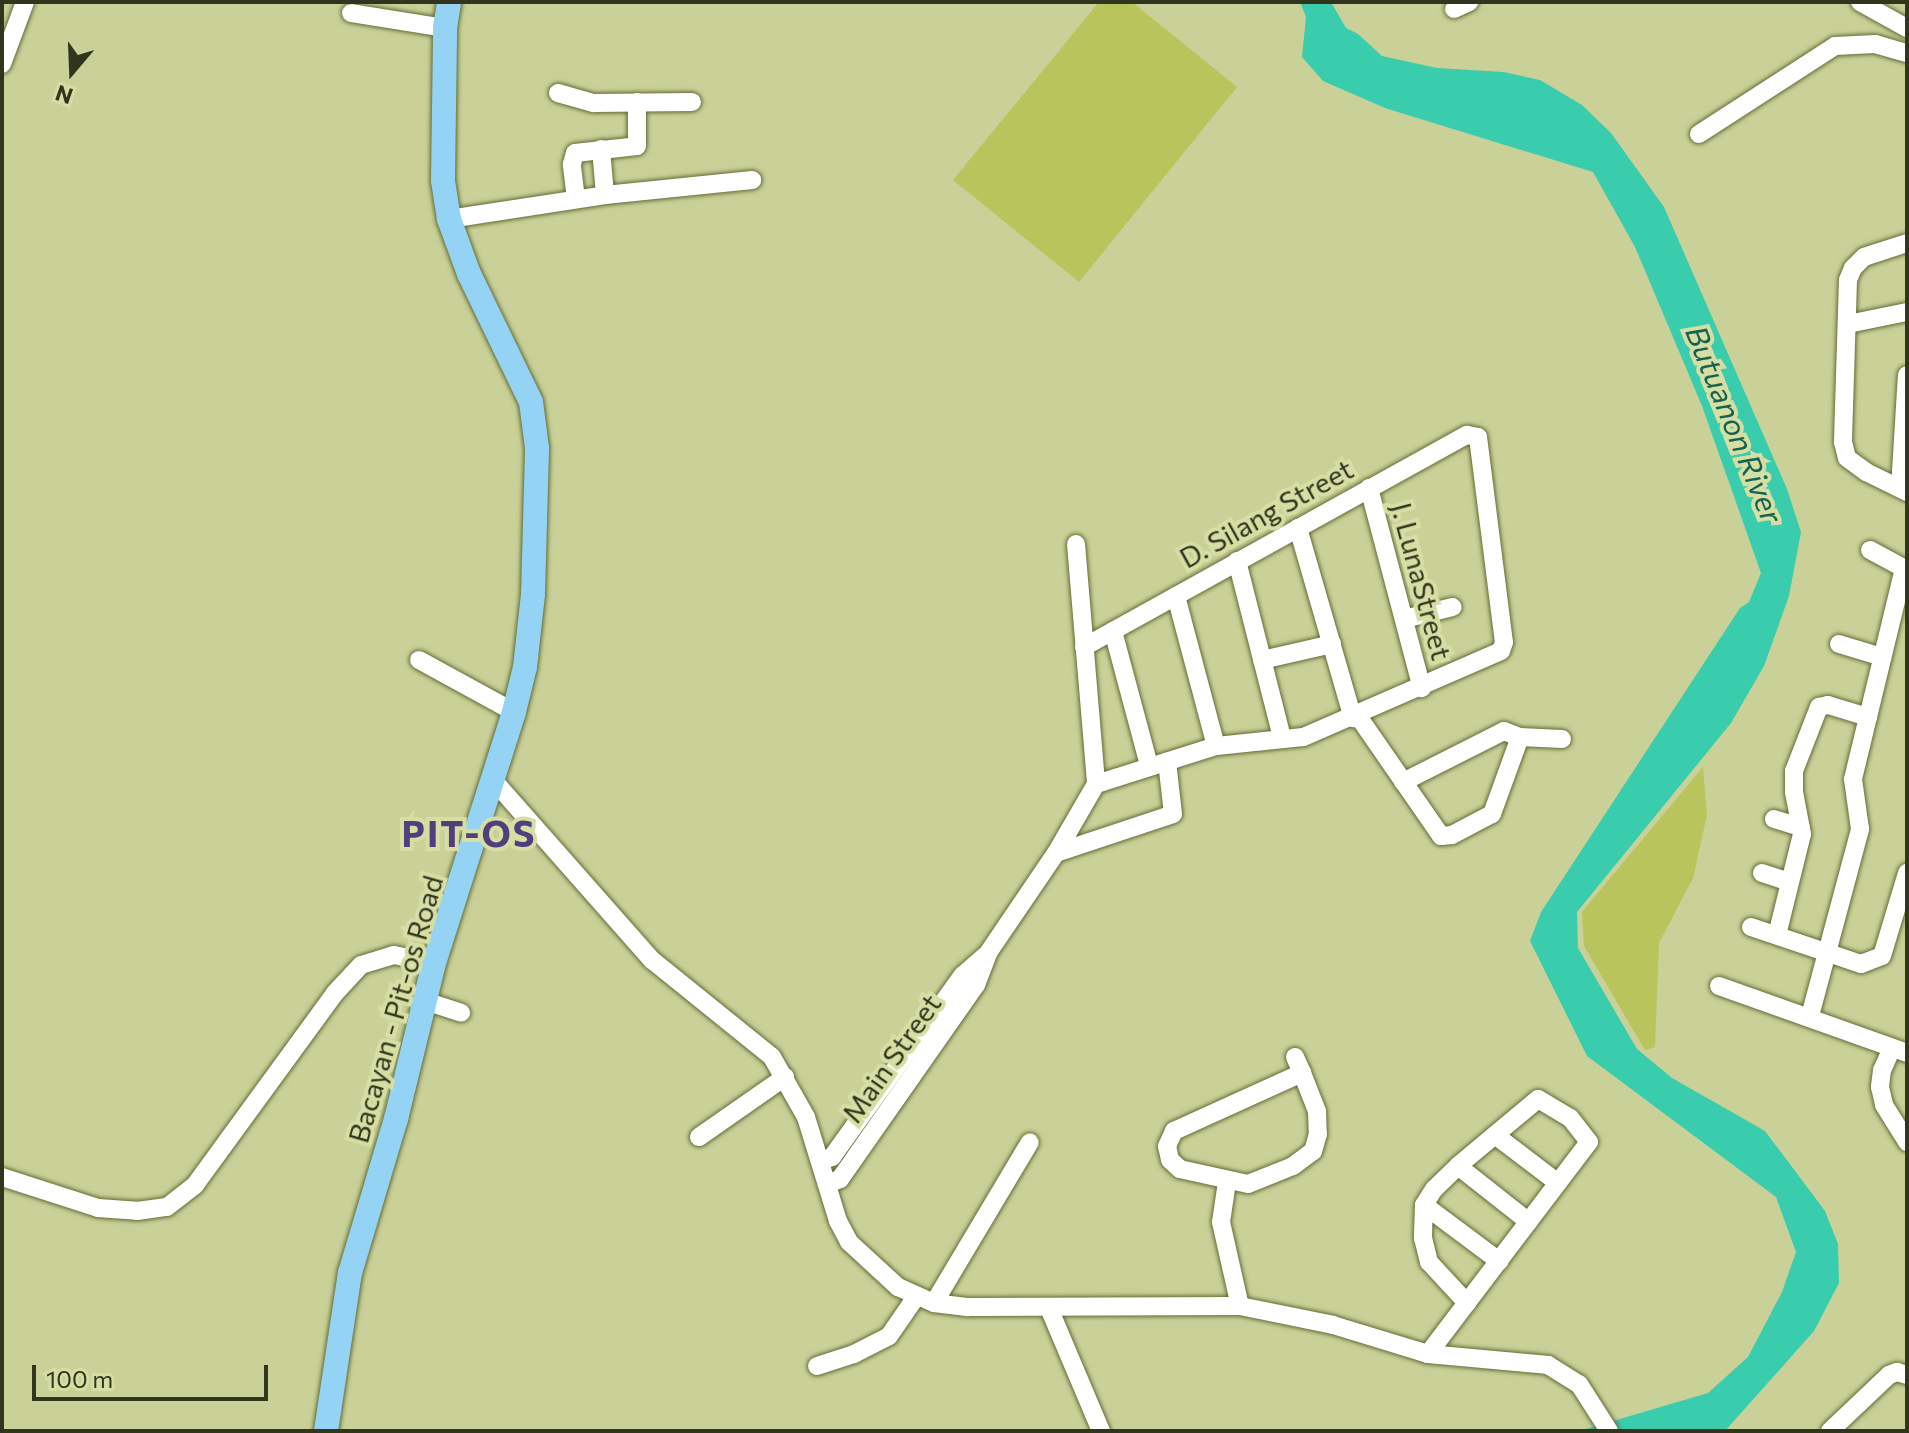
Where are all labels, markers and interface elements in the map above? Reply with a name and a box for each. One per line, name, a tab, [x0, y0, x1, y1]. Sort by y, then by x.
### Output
north arrow	[32, 32, 112, 112]
text: N	[52, 80, 76, 111]
water label: Butuanon River	[1679, 320, 1791, 528]
street label: D. Silang Street	[1173, 452, 1359, 574]
street label: J. LunaStreet	[1385, 499, 1459, 663]
district label: PIT-OS	[402, 811, 536, 855]
street label: Bacayan - Pit-os Road	[341, 872, 449, 1146]
street label: Main Street	[835, 987, 947, 1129]
scale bar	[36, 1349, 272, 1399]
text: 100 m	[46, 1364, 113, 1393]

